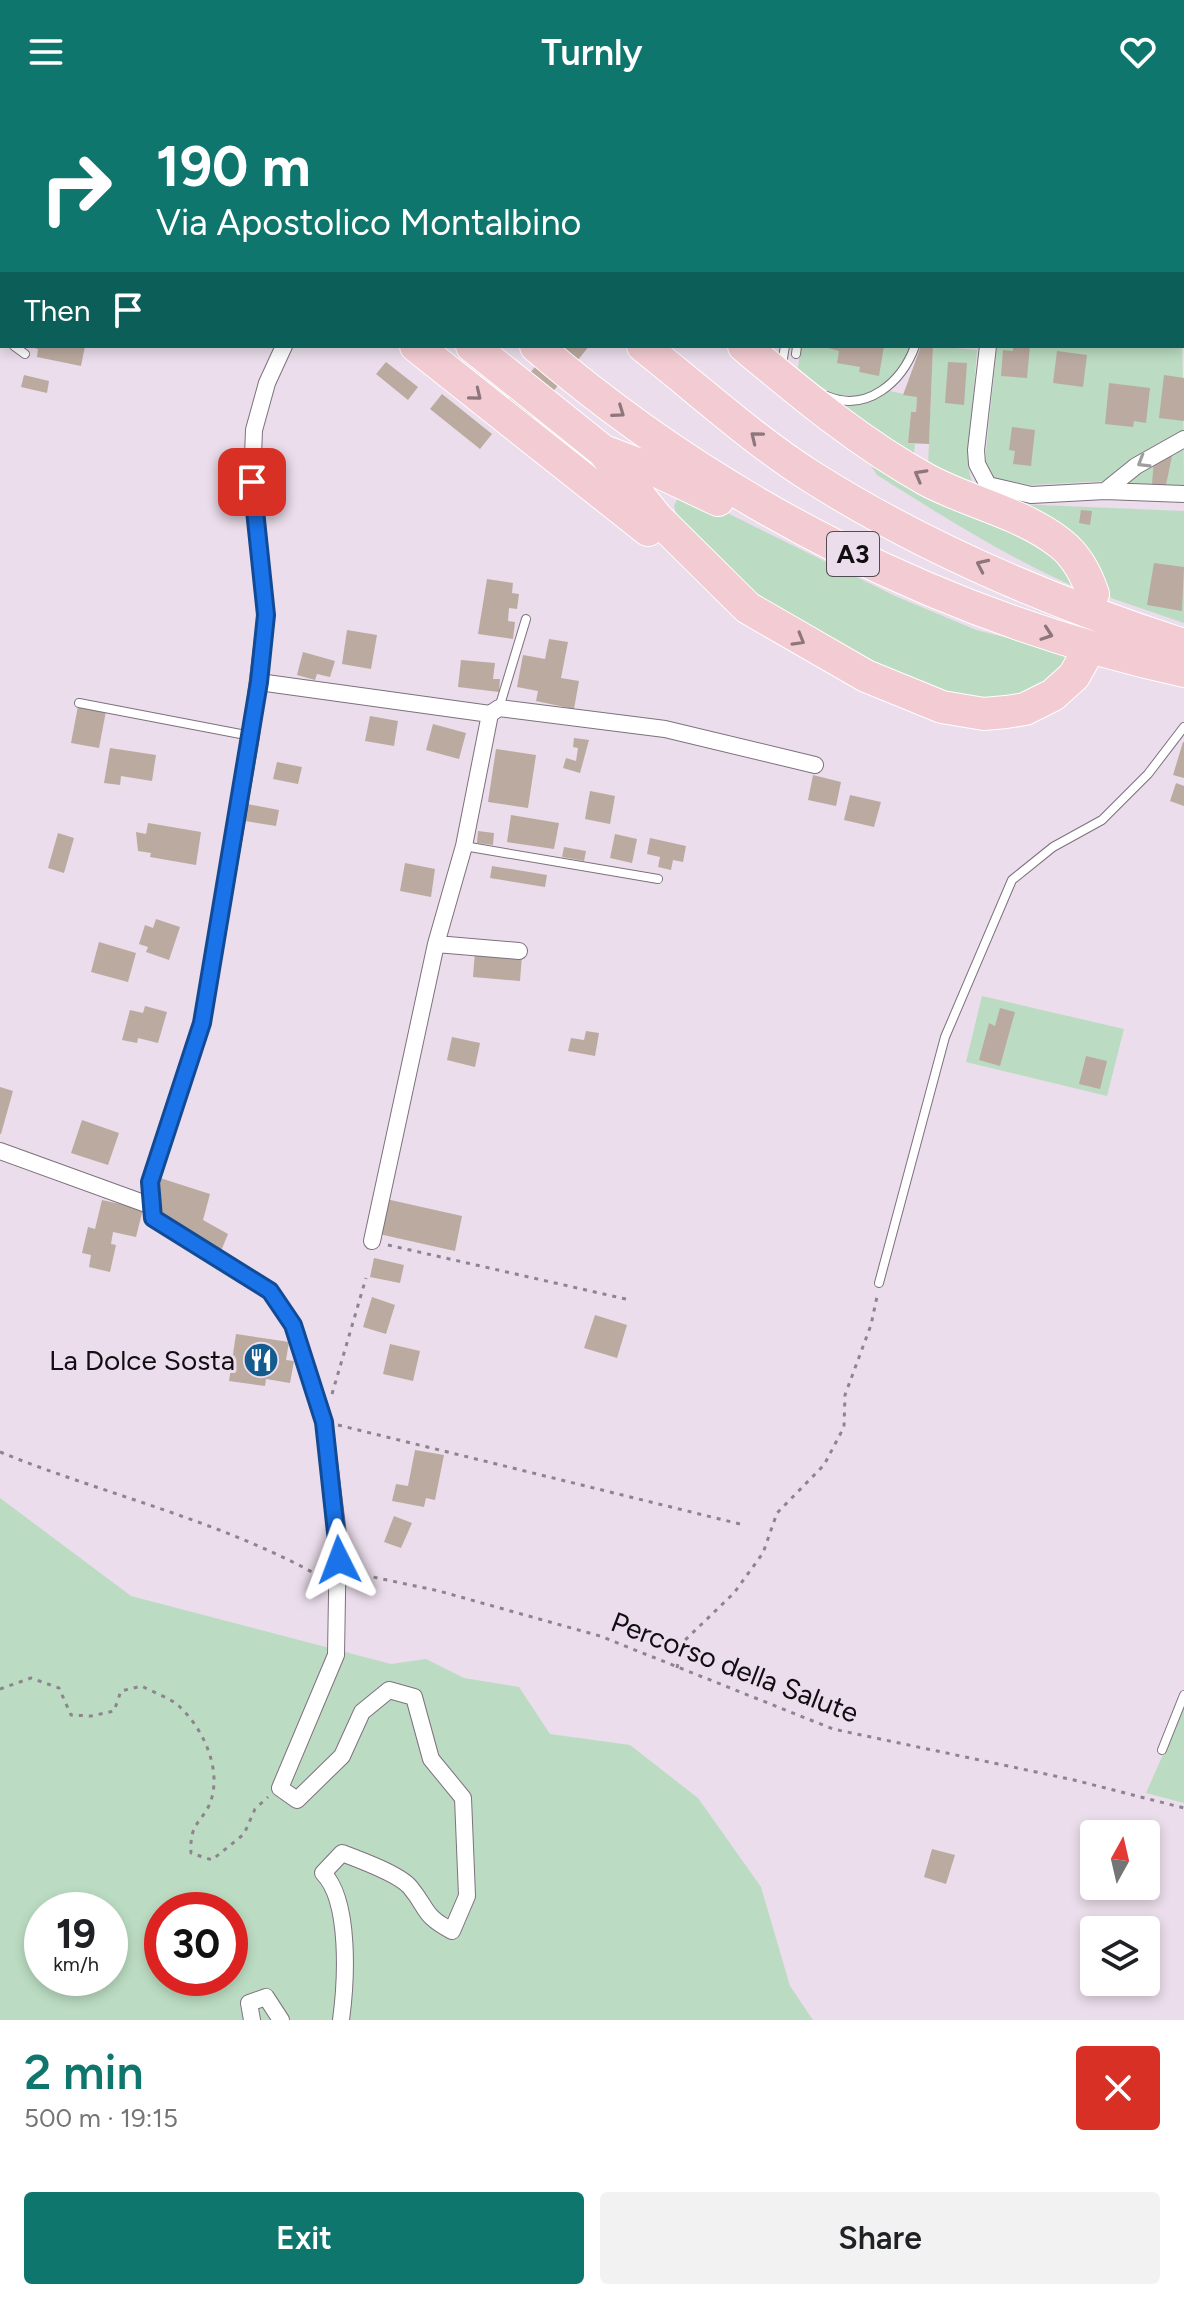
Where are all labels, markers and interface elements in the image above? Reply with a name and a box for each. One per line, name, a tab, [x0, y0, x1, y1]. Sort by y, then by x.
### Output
icon: menu	[24, 30, 68, 74]
icon: heart	[1116, 30, 1160, 74]
text: Turnly	[541, 31, 643, 74]
text: 190 m	[156, 133, 311, 200]
icon: right	[24, 136, 128, 240]
text: Via Apostolico Montalbino	[156, 201, 581, 244]
icon: arrive	[106, 288, 150, 332]
text: Then	[24, 292, 90, 329]
one-way arrow	[467, 385, 481, 400]
one-way arrow	[610, 402, 624, 417]
one-way arrow	[751, 432, 765, 447]
pin	[218, 448, 286, 516]
one-way arrow	[1137, 453, 1152, 468]
icon: arrive	[230, 460, 274, 504]
one-way arrow	[914, 469, 928, 485]
road number: A3	[827, 532, 879, 576]
one-way arrow	[975, 559, 990, 575]
one-way arrow	[1039, 624, 1053, 640]
one-way arrow	[790, 630, 805, 646]
restaurant icon: La Dolce Sosta	[242, 1341, 280, 1379]
place label: La Dolce Sosta	[49, 1343, 235, 1377]
position arrow	[297, 1518, 381, 1602]
street label: Percorso della Salute	[607, 1604, 863, 1730]
north arrow	[1080, 1820, 1160, 1900]
map controls	[1080, 1820, 1160, 1996]
speed limit sign: 30	[144, 1892, 248, 1996]
text: 19	[56, 1910, 96, 1958]
button: layers	[1080, 1916, 1160, 1996]
text: km/h	[53, 1952, 99, 1976]
text: 2 min	[24, 2043, 144, 2101]
button: close	[1076, 2046, 1160, 2130]
text: 500 m · 19:15	[24, 2102, 178, 2134]
button: Exit	[24, 2192, 584, 2284]
button: Share	[600, 2192, 1160, 2284]

